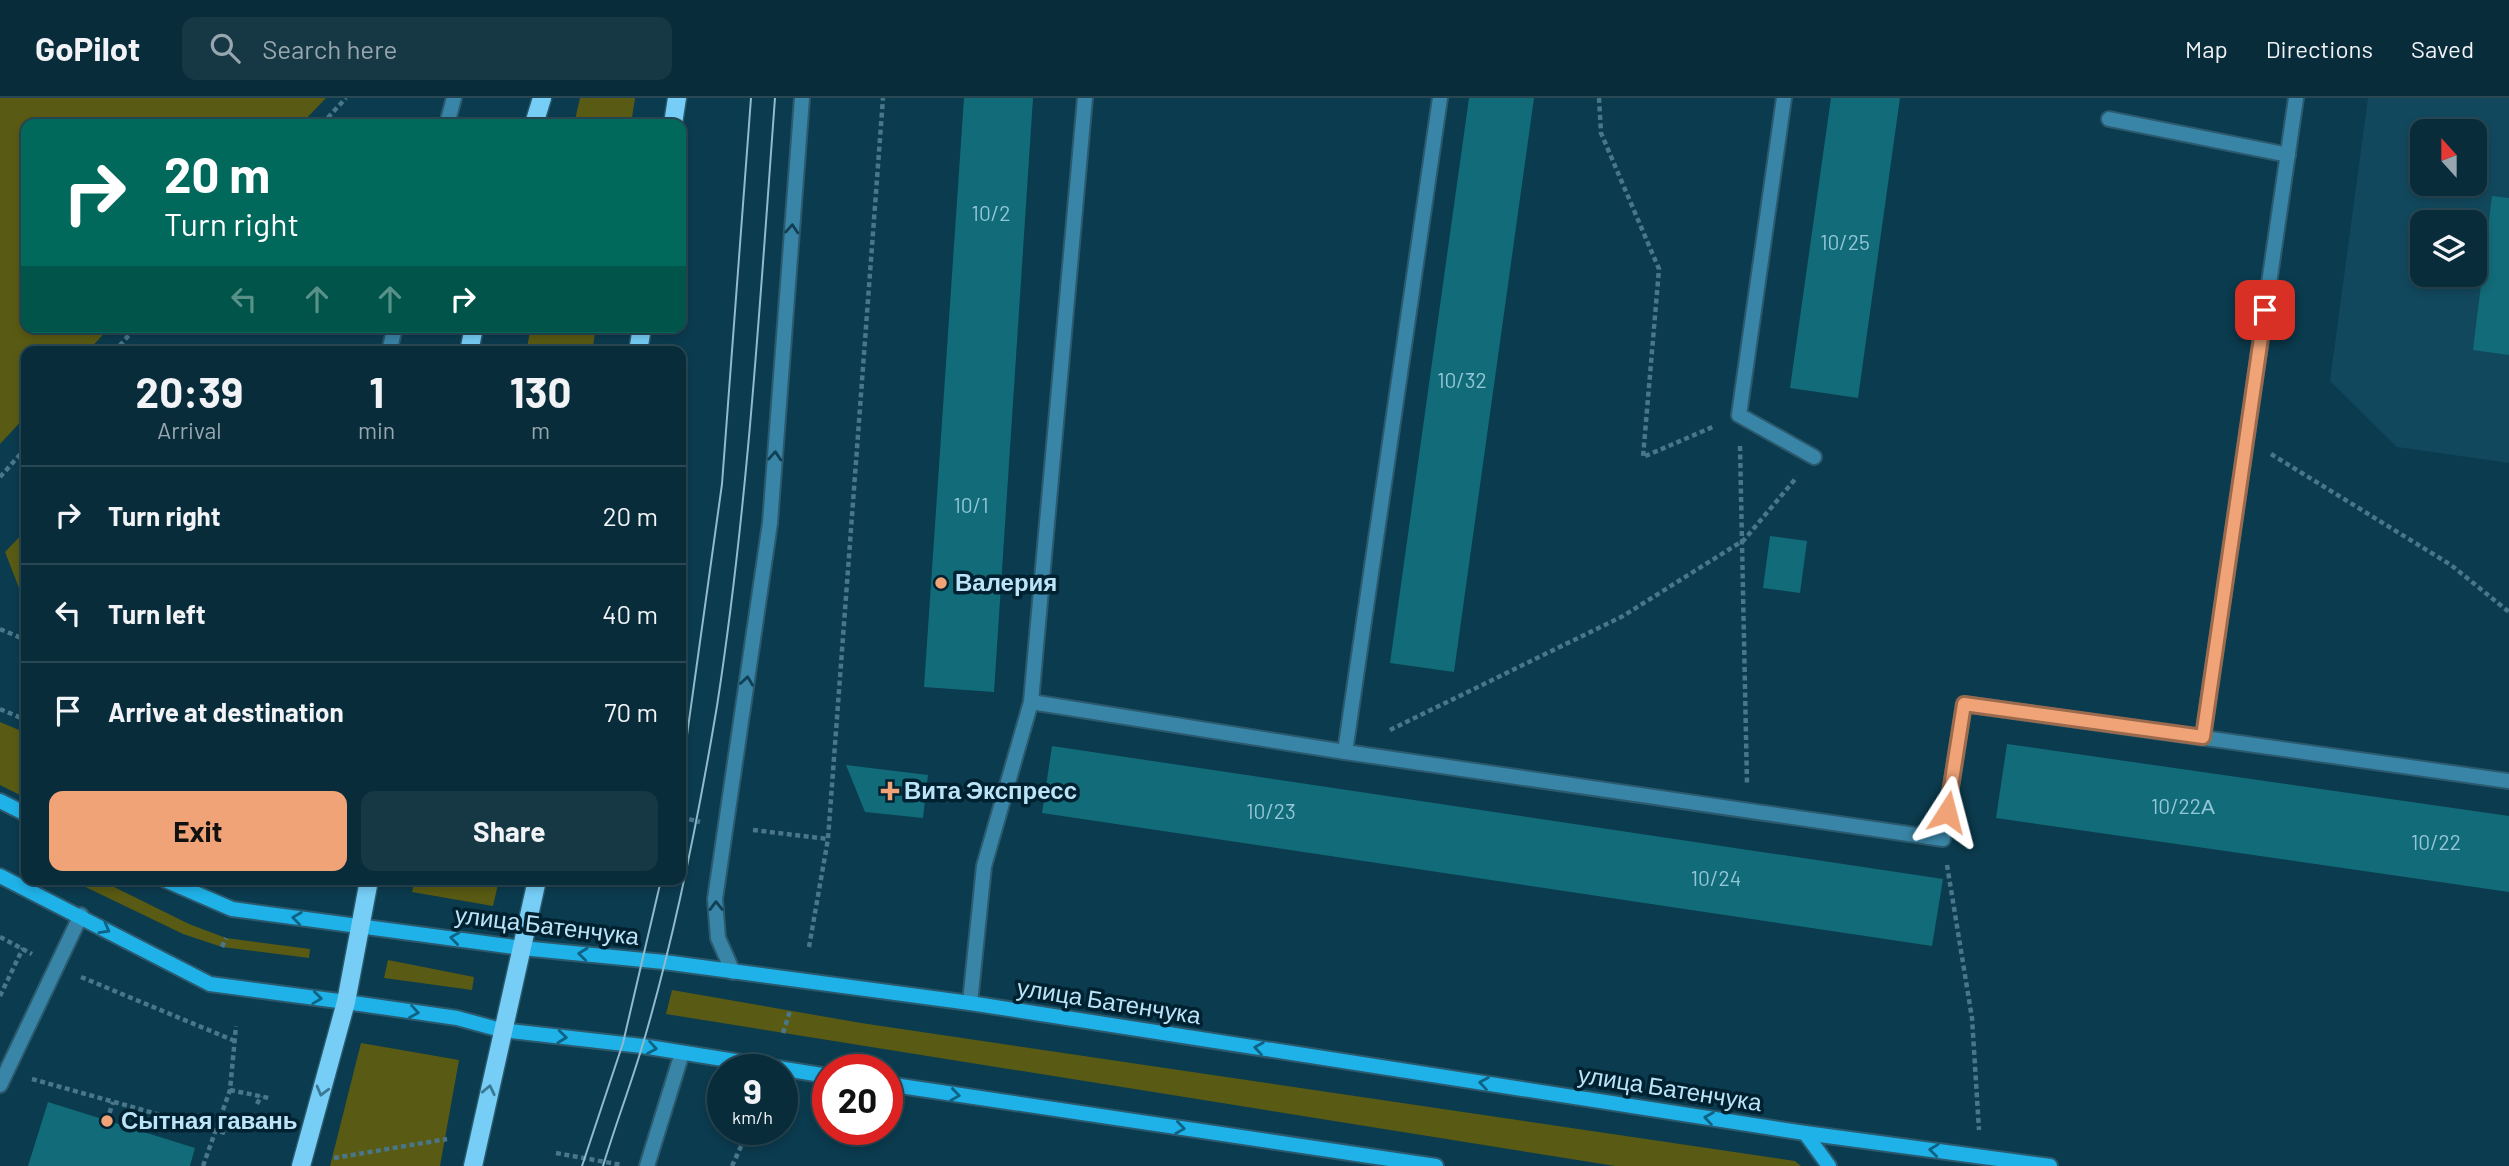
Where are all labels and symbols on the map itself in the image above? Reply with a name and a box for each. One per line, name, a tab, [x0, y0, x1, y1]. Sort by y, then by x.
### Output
north arrow	[2410, 119, 2487, 196]
house number: 10/2	[972, 200, 1010, 225]
one-way arrow	[785, 223, 800, 234]
house number: 10/25	[1820, 229, 1870, 254]
pin	[2235, 280, 2295, 340]
house number: 10/32	[1437, 367, 1487, 392]
one-way arrow	[767, 450, 782, 461]
house number: 10/1	[954, 492, 988, 517]
place label: Валерия	[955, 567, 1057, 596]
marker: Валерия	[933, 575, 949, 591]
one-way arrow	[740, 675, 755, 687]
place label: Вита Экспресс	[904, 775, 1077, 804]
position arrow	[1910, 775, 1984, 849]
marker: Вита Экспресс	[882, 783, 898, 799]
house number: 10/22А	[2151, 793, 2215, 818]
house number: 10/23	[1246, 798, 1296, 823]
house number: 10/22	[2411, 829, 2461, 854]
house number: 10/24	[1691, 865, 1741, 890]
street label: улица Батенчука	[453, 899, 642, 950]
one-way arrow	[709, 901, 724, 912]
one-way arrow	[291, 910, 303, 925]
one-way arrow	[97, 921, 110, 934]
one-way arrow	[449, 931, 461, 946]
one-way arrow	[578, 947, 589, 962]
street label: улица Батенчука	[1015, 972, 1204, 1029]
one-way arrow	[311, 990, 323, 1005]
one-way arrow	[408, 1004, 420, 1019]
one-way arrow	[556, 1029, 568, 1044]
one-way arrow	[646, 1040, 658, 1055]
one-way arrow	[1253, 1041, 1265, 1056]
speed limit sign: 20	[812, 1054, 903, 1145]
street label: улица Батенчука	[1576, 1059, 1765, 1116]
one-way arrow	[1478, 1076, 1490, 1091]
one-way arrow	[480, 1084, 495, 1096]
one-way arrow	[316, 1085, 330, 1097]
one-way arrow	[949, 1087, 961, 1102]
place label: Сытная гавань	[121, 1105, 298, 1134]
one-way arrow	[1703, 1111, 1714, 1126]
marker: Сытная гавань	[99, 1113, 115, 1129]
one-way arrow	[1174, 1120, 1186, 1135]
one-way arrow	[1928, 1142, 1940, 1157]

